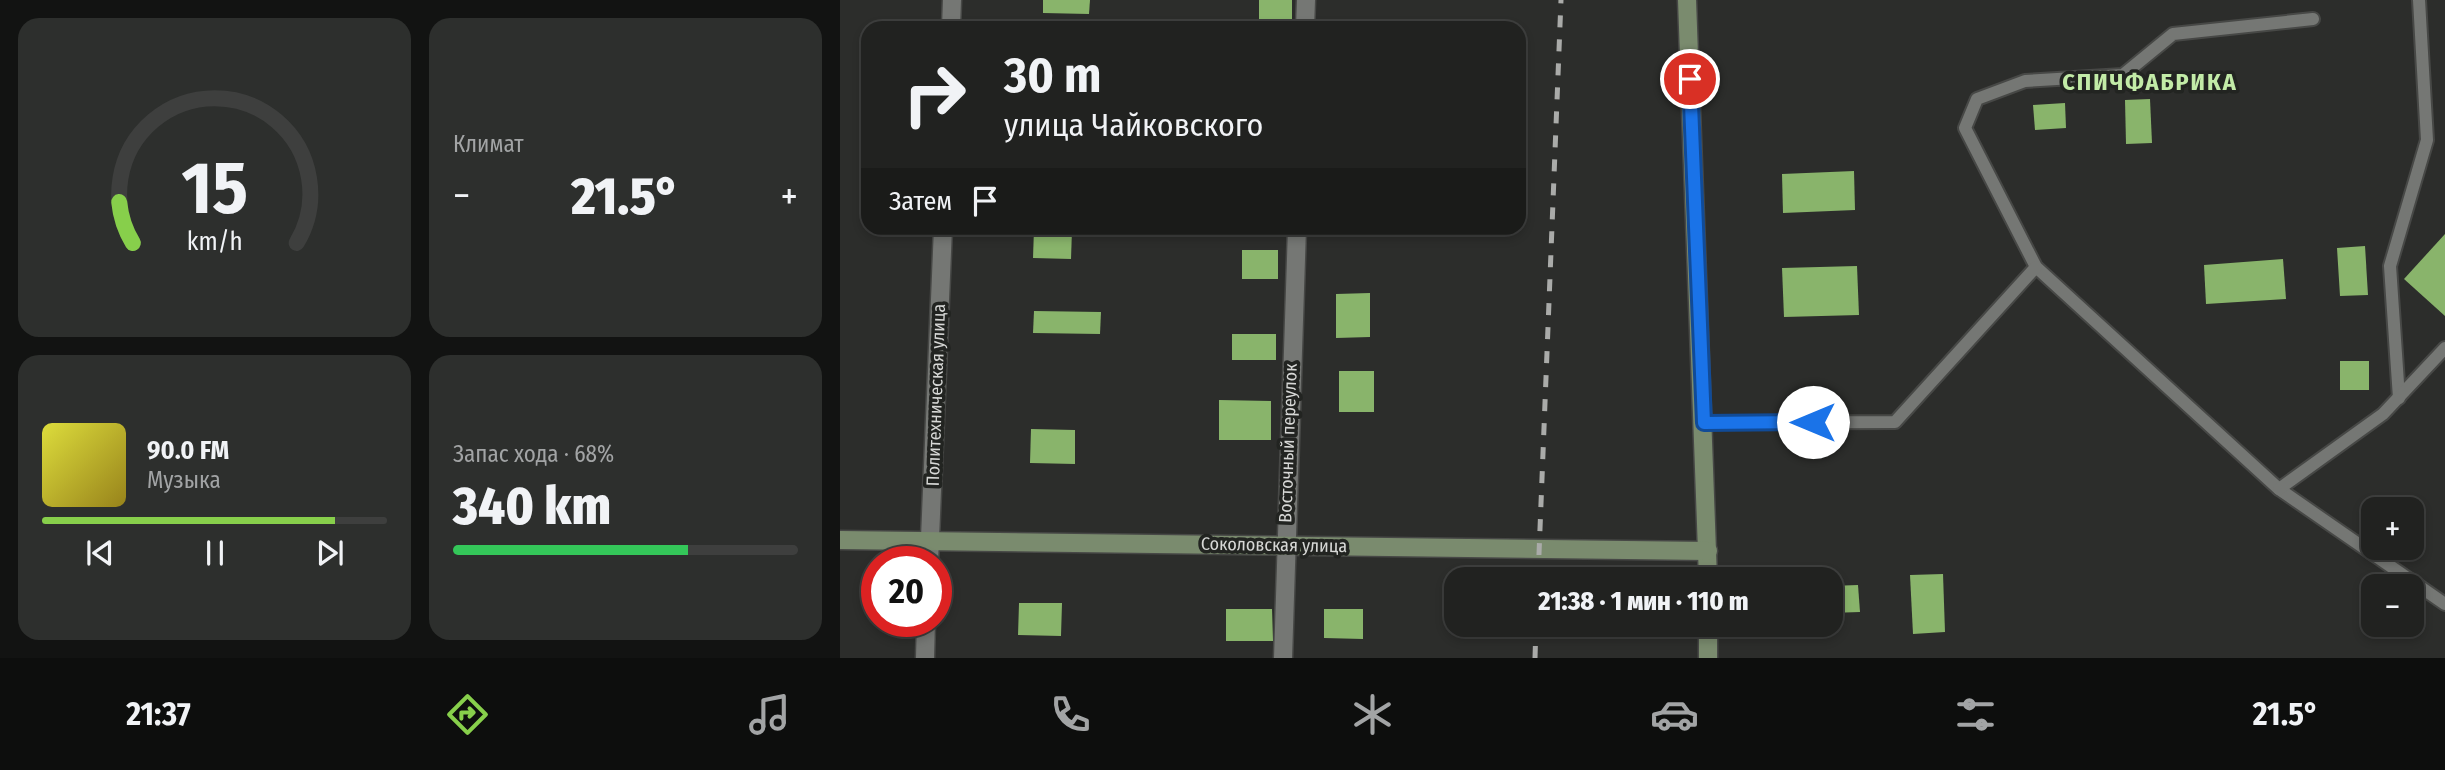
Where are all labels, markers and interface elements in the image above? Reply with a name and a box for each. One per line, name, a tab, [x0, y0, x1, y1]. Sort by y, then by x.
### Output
text: 30 m	[1004, 46, 1102, 105]
icon: right	[889, 49, 980, 140]
pin	[1660, 49, 1720, 109]
icon: arrive	[1671, 60, 1709, 98]
district label: СПИЧФАБРИКА	[2062, 68, 2238, 96]
text: улица Чайковского	[1004, 106, 1263, 144]
text: Климат	[453, 130, 524, 158]
text: 15	[181, 146, 248, 233]
text: 21.5°	[571, 165, 680, 228]
text: −	[453, 173, 470, 219]
text: +	[781, 173, 798, 219]
icon: arrive	[966, 182, 1004, 220]
text: Затем	[889, 186, 952, 217]
text: km/h	[187, 227, 242, 257]
street label: Политехническая улица	[922, 303, 950, 487]
street label: Восточный переулок	[1274, 362, 1302, 523]
position arrow	[1776, 385, 1850, 459]
text: 90.0 FM	[147, 435, 229, 466]
text: Запас хода · 68%	[453, 440, 614, 468]
text: Музыка	[147, 466, 221, 494]
text: 340 km	[453, 475, 611, 538]
map controls	[2361, 497, 2424, 637]
button: +	[2361, 497, 2424, 560]
street label: Соколовская улица	[1201, 533, 1348, 557]
icon: previous	[81, 534, 119, 572]
icon: pause	[196, 534, 234, 572]
icon: next	[311, 534, 349, 572]
speed limit sign: 20	[861, 546, 952, 637]
button: −	[2361, 574, 2424, 637]
text: 21:38 · 1 мин · 110 m	[1538, 586, 1749, 617]
icon: directions	[443, 690, 492, 739]
icon: music	[745, 690, 794, 739]
icon: phone	[1046, 690, 1095, 739]
icon: climate	[1348, 690, 1397, 739]
icon: car	[1650, 690, 1699, 739]
icon: filters	[1951, 690, 2000, 739]
text: 21:37	[126, 695, 191, 733]
text: 21.5°	[2253, 695, 2319, 733]

